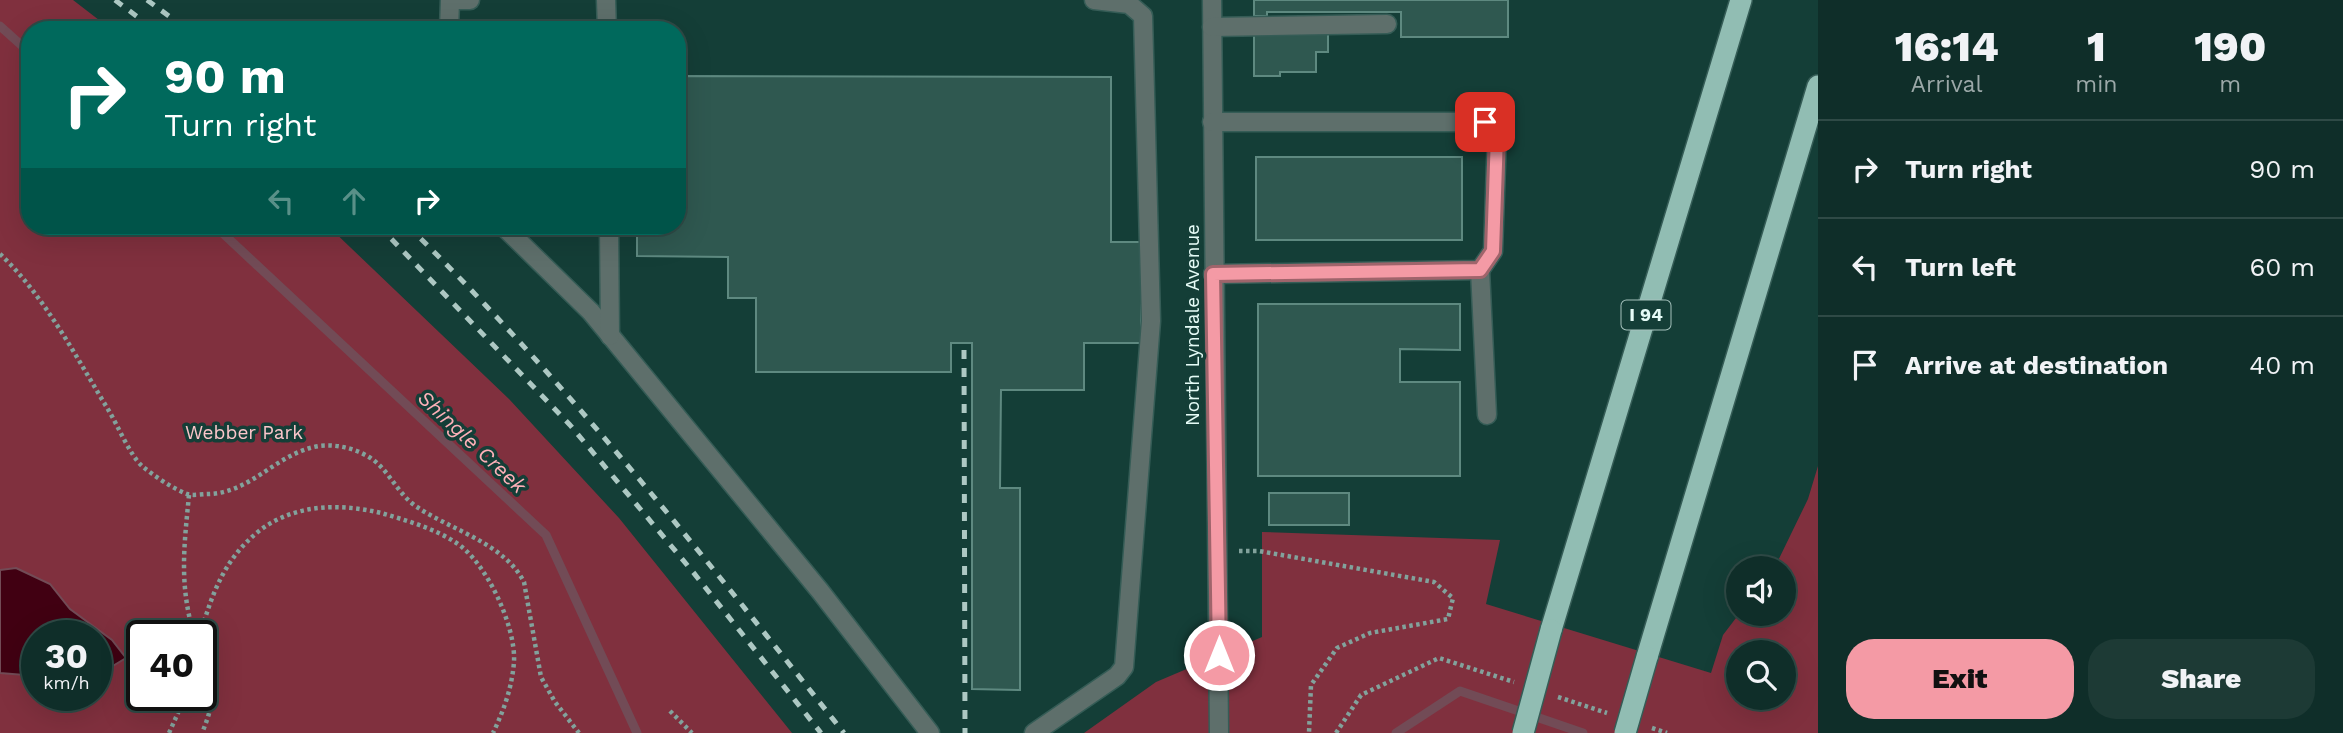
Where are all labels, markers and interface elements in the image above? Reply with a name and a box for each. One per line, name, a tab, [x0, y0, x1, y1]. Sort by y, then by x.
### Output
text: 16:14	[1895, 22, 1999, 71]
text: 1	[2087, 22, 2106, 71]
text: 190	[2194, 22, 2266, 71]
text: 90 m	[164, 47, 286, 105]
icon: right	[49, 49, 140, 140]
text: Arrival	[1911, 71, 1983, 98]
text: min	[2075, 71, 2118, 98]
text: m	[2219, 71, 2241, 98]
pin	[1455, 92, 1515, 152]
icon: arrive	[1466, 103, 1504, 141]
text: Turn right	[164, 106, 316, 144]
icon: right	[1846, 150, 1884, 188]
text: Turn right	[1905, 154, 2032, 184]
text: 90 m	[2249, 154, 2315, 184]
icon: left	[262, 182, 300, 220]
icon: ahead	[335, 182, 373, 220]
icon: right	[408, 182, 446, 220]
street label: North Lyndale Avenue	[1181, 224, 1204, 426]
icon: left	[1846, 248, 1884, 286]
text: Turn left	[1905, 252, 2016, 282]
text: 60 m	[2249, 252, 2315, 282]
road number: I 94	[1622, 300, 1670, 330]
icon: arrive	[1846, 346, 1884, 384]
text: Arrive at destination	[1905, 350, 2168, 380]
text: 40 m	[2249, 350, 2315, 380]
water label: Shingle Creek	[413, 385, 532, 499]
park label: Webber Park	[185, 421, 303, 444]
map controls	[1726, 556, 1796, 710]
button: sound	[1726, 556, 1796, 626]
position arrow	[1182, 618, 1256, 692]
speed limit sign: 40	[126, 620, 217, 711]
text: 30	[45, 635, 88, 677]
button: Exit	[1846, 639, 2074, 719]
button: Share	[2088, 639, 2315, 719]
button: search	[1726, 640, 1796, 710]
text: km/h	[43, 672, 90, 693]

